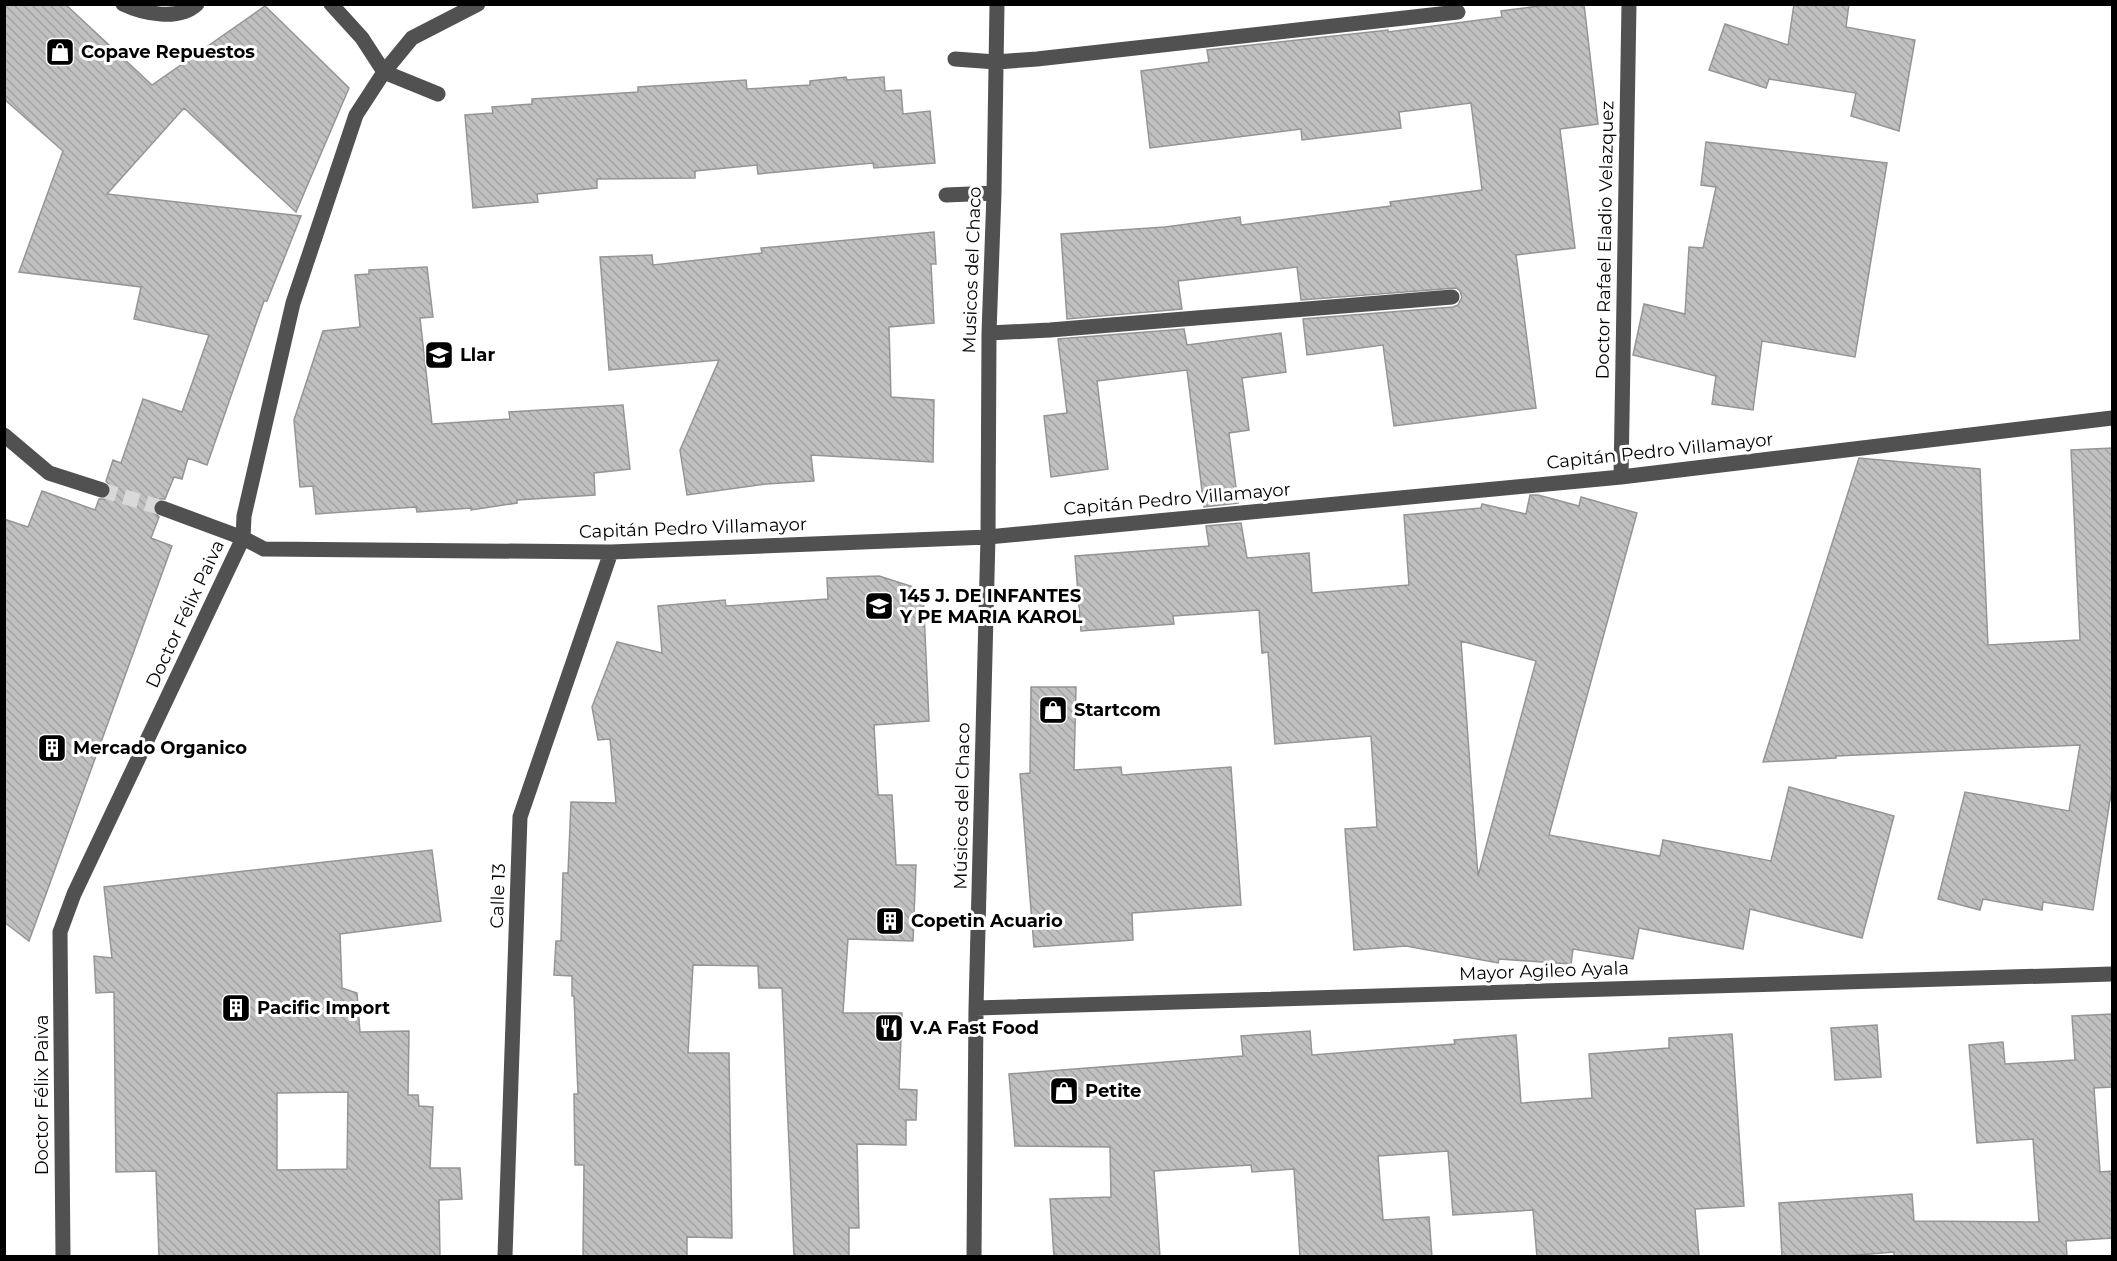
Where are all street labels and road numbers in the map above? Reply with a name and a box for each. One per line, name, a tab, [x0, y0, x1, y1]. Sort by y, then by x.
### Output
street label: Doctor Rafael Eladio Velazquez	[1592, 100, 1618, 380]
street label: Musicos del Chaco	[958, 186, 986, 354]
street label: Capitán Pedro Villamayor	[1545, 428, 1775, 474]
street label: Capitán Pedro Villamayor	[1062, 478, 1292, 520]
street label: Capitán Pedro Villamayor	[579, 513, 807, 543]
street label: Doctor Félix Paiva	[141, 537, 229, 691]
street label: Músicos del Chaco	[950, 722, 974, 890]
street label: Calle 13	[486, 863, 510, 929]
street label: Mayor Agileo Ayala	[1459, 957, 1629, 985]
street label: Doctor Félix Paiva	[31, 1015, 53, 1175]

